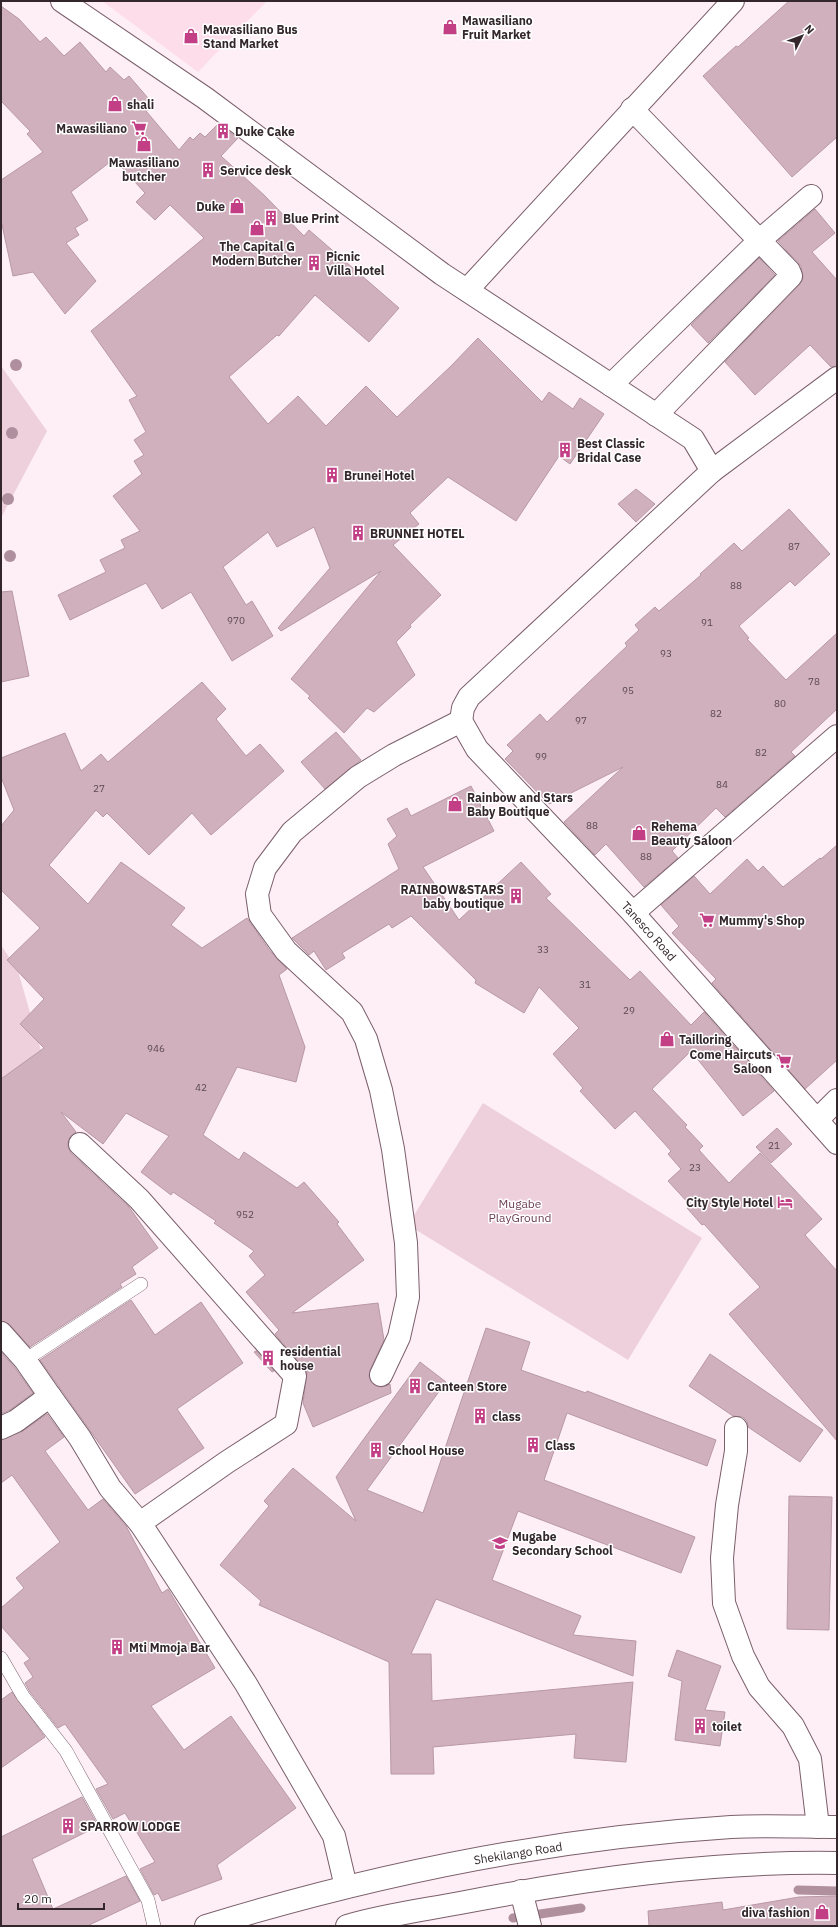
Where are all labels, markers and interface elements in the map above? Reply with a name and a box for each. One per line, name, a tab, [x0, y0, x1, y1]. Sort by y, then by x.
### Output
place label: Mawasiliano Fruit Market	[462, 13, 533, 42]
north arrow	[782, 16, 822, 56]
shop icon: Mawasiliano Fruit Market	[441, 18, 459, 36]
place label: Mawasiliano Bus Stand Market	[203, 22, 298, 51]
text: N	[802, 22, 817, 37]
shop icon: Mawasiliano Bus Stand Market	[182, 27, 200, 45]
shop icon: shali	[106, 95, 124, 113]
place label: shali	[127, 97, 154, 112]
supermarket icon: Mawasiliano	[130, 119, 148, 137]
place label: Mawasiliano	[56, 121, 127, 136]
building icon: Duke Cake	[214, 122, 232, 140]
place label: Duke Cake	[235, 124, 295, 139]
shop icon: Mawasiliano butcher	[135, 135, 153, 153]
place label: Mawasiliano butcher	[109, 155, 180, 184]
building icon: Service desk	[199, 161, 217, 179]
place label: Service desk	[220, 163, 292, 178]
shop icon: Duke	[228, 197, 246, 215]
place label: Duke	[196, 199, 225, 214]
building icon: Blue Print	[262, 209, 280, 227]
place label: Blue Print	[283, 211, 340, 226]
shop icon: The Capital G Modern Butcher	[248, 219, 266, 237]
place label: The Capital G Modern Butcher	[212, 239, 302, 268]
place label: Picnic Villa Hotel	[326, 249, 385, 278]
building icon: Picnic Villa Hotel	[305, 254, 323, 272]
place label: Best Classic Bridal Case	[577, 436, 645, 465]
building icon: Best Classic Bridal Case	[556, 441, 574, 459]
building icon: Brunei Hotel	[323, 466, 341, 484]
place label: Brunei Hotel	[344, 468, 415, 483]
building icon: BRUNNEI HOTEL	[349, 524, 367, 542]
place label: BRUNNEI HOTEL	[370, 526, 465, 541]
house number: 87	[788, 540, 800, 553]
house number: 88	[730, 579, 742, 592]
house number: 970	[227, 614, 245, 627]
house number: 91	[701, 616, 713, 629]
house number: 93	[660, 647, 672, 660]
house number: 78	[808, 675, 820, 688]
house number: 95	[622, 684, 634, 697]
house number: 80	[774, 697, 786, 710]
house number: 82	[710, 707, 722, 720]
house number: 97	[575, 714, 587, 727]
house number: 82	[755, 746, 767, 759]
house number: 99	[535, 750, 547, 763]
house number: 84	[716, 778, 728, 791]
house number: 27	[93, 782, 105, 795]
place label: Rainbow and Stars Baby Boutique	[467, 790, 573, 819]
shop icon: Rainbow and Stars Baby Boutique	[446, 795, 464, 813]
house number: 88	[586, 819, 598, 832]
place label: Rehema Beauty Saloon	[651, 819, 732, 848]
shop icon: Rehema Beauty Saloon	[630, 824, 648, 842]
house number: 88	[640, 850, 652, 863]
place label: RAINBOW&STARS baby boutique	[400, 882, 504, 911]
building icon: RAINBOW&STARS baby boutique	[507, 887, 525, 905]
street label: Tanesco Road	[618, 898, 680, 964]
supermarket icon: Mummy's Shop	[698, 911, 716, 929]
place label: Mummy's Shop	[719, 913, 805, 928]
house number: 33	[537, 943, 549, 956]
house number: 31	[579, 978, 591, 991]
house number: 29	[623, 1004, 635, 1017]
shop icon: Tailloring	[658, 1030, 676, 1048]
place label: Tailloring	[679, 1032, 732, 1047]
house number: 946	[147, 1042, 165, 1055]
place label: Come Haircuts Saloon	[689, 1047, 772, 1076]
supermarket icon: Come Haircuts Saloon	[775, 1052, 793, 1070]
house number: 42	[195, 1081, 207, 1094]
house number: 21	[768, 1139, 780, 1152]
house number: 23	[689, 1161, 701, 1174]
hotel icon: City Style Hotel	[776, 1193, 794, 1211]
place label: City Style Hotel	[686, 1195, 773, 1210]
park label: Mugabe PlayGround	[489, 1196, 551, 1225]
house number: 952	[236, 1208, 254, 1221]
place label: residential house	[280, 1344, 341, 1373]
building icon: residential house	[259, 1349, 277, 1367]
building icon: Canteen Store	[406, 1377, 424, 1395]
place label: Canteen Store	[427, 1379, 507, 1394]
building icon: class	[471, 1407, 489, 1425]
place label: class	[492, 1409, 521, 1424]
building icon: Class	[524, 1436, 542, 1454]
place label: Class	[545, 1438, 575, 1453]
building icon: School House	[367, 1441, 385, 1459]
place label: School House	[388, 1443, 465, 1458]
place label: Mugabe Secondary School	[512, 1529, 613, 1558]
school or university icon: Mugabe Secondary School	[491, 1534, 509, 1552]
building icon: Mti Mmoja Bar	[108, 1638, 126, 1656]
place label: Mti Mmoja Bar	[129, 1640, 210, 1655]
building icon: toilet	[691, 1717, 709, 1735]
place label: toilet	[712, 1719, 742, 1734]
building icon: SPARROW LODGE	[59, 1817, 77, 1835]
place label: SPARROW LODGE	[80, 1819, 180, 1834]
street label: Shekilango Road	[473, 1839, 563, 1867]
scale bar	[18, 1885, 104, 1911]
text: 20 m	[24, 1891, 52, 1906]
shop icon: diva fashion	[813, 1903, 831, 1921]
place label: diva fashion	[742, 1905, 810, 1920]

